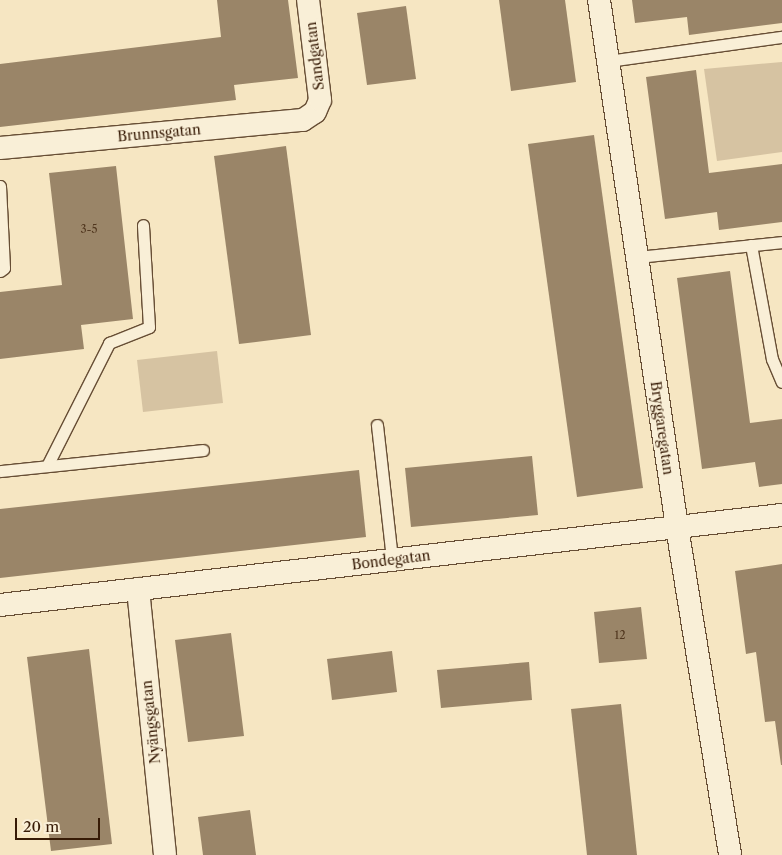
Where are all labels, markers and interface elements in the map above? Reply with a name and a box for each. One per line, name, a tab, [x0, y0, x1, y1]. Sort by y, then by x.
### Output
street label: Sandgatan	[302, 21, 328, 91]
street label: Brunnsgatan	[117, 121, 201, 145]
house number: 3-5	[80, 222, 98, 236]
street label: Bryggaregatan	[647, 380, 677, 476]
street label: Bondegatan	[351, 547, 431, 573]
house number: 12	[615, 628, 625, 642]
street label: Nyängsgatan	[138, 679, 164, 765]
scale bar	[18, 808, 102, 840]
text: 20 m	[23, 817, 59, 836]

